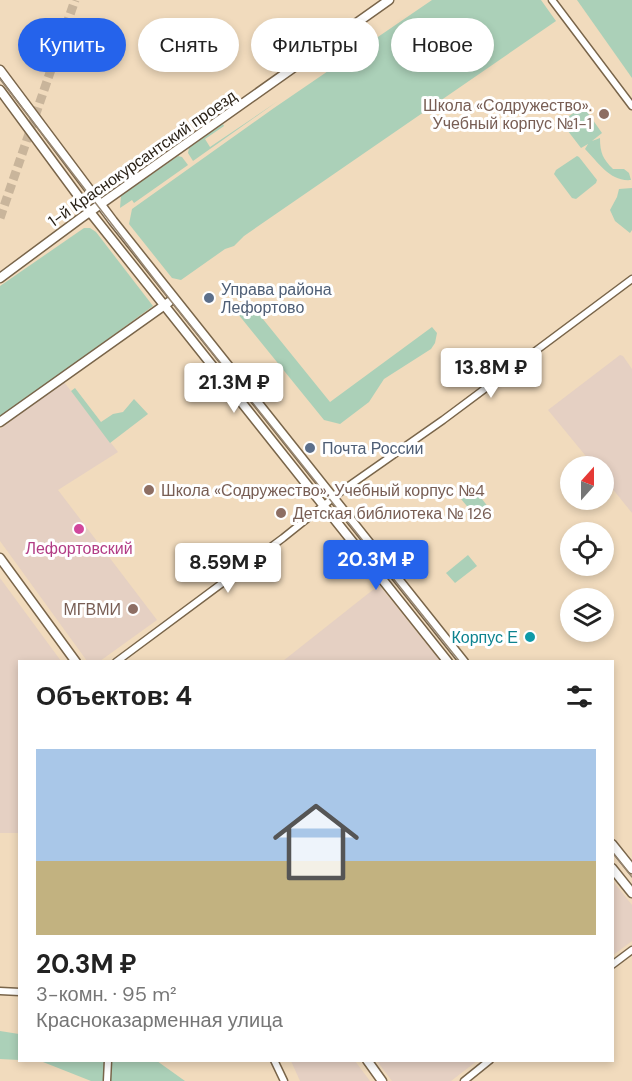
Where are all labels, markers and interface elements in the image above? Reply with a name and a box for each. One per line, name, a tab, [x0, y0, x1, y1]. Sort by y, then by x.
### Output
chip: Купить	[18, 18, 126, 72]
chip: Снять	[138, 18, 239, 72]
chip: Фильтры	[251, 18, 379, 72]
chip: Новое	[391, 18, 494, 72]
street label: 1-й Краснокурсантский проезд	[44, 85, 241, 232]
place label: Школа «Содружество». Учебный корпус №1-1	[423, 95, 592, 134]
marker: Школа «Содружество». Учебный корпус №1-1	[597, 107, 611, 121]
place label: Управа района Лефортово	[221, 279, 332, 318]
marker: Управа района Лефортово	[202, 291, 216, 305]
pin: 13.8M ₽	[436, 348, 546, 399]
text: 13.8M ₽	[455, 354, 527, 380]
pin: 21.3M ₽	[179, 363, 289, 414]
text: 21.3M ₽	[198, 369, 270, 395]
place label: Почта России	[322, 438, 423, 459]
marker: Почта России	[303, 441, 317, 455]
north arrow	[560, 456, 614, 510]
map controls	[560, 456, 614, 642]
place label: Школа «Содружество». Учебный корпус №4	[161, 480, 485, 501]
marker: Школа «Содружество». Учебный корпус №4	[142, 483, 156, 497]
place label: Детская библиотека № 126	[293, 503, 492, 524]
marker: Детская библиотека № 126	[274, 506, 288, 520]
marker: Лефортовский	[72, 522, 86, 536]
button: locate	[560, 522, 614, 576]
place label: Лефортовский	[25, 538, 133, 559]
pin: 20.3M ₽	[321, 540, 431, 591]
pin: 8.59M ₽	[173, 543, 283, 594]
text: 20.3M ₽	[337, 546, 415, 572]
text: 8.59M ₽	[189, 549, 267, 575]
button: layers	[560, 588, 614, 642]
place label: МГВМИ	[64, 599, 121, 620]
marker: МГВМИ	[126, 602, 140, 616]
place label: Корпус Е	[451, 627, 518, 648]
marker: Корпус Е	[523, 630, 537, 644]
text: Объектов: 4	[36, 679, 192, 713]
icon: filters	[563, 680, 596, 713]
icon: home	[262, 788, 370, 896]
text: 20.3M ₽	[36, 947, 137, 981]
text: 3-комн. · 95 m²	[36, 981, 177, 1007]
text: Красноказарменная улица	[36, 1007, 283, 1033]

